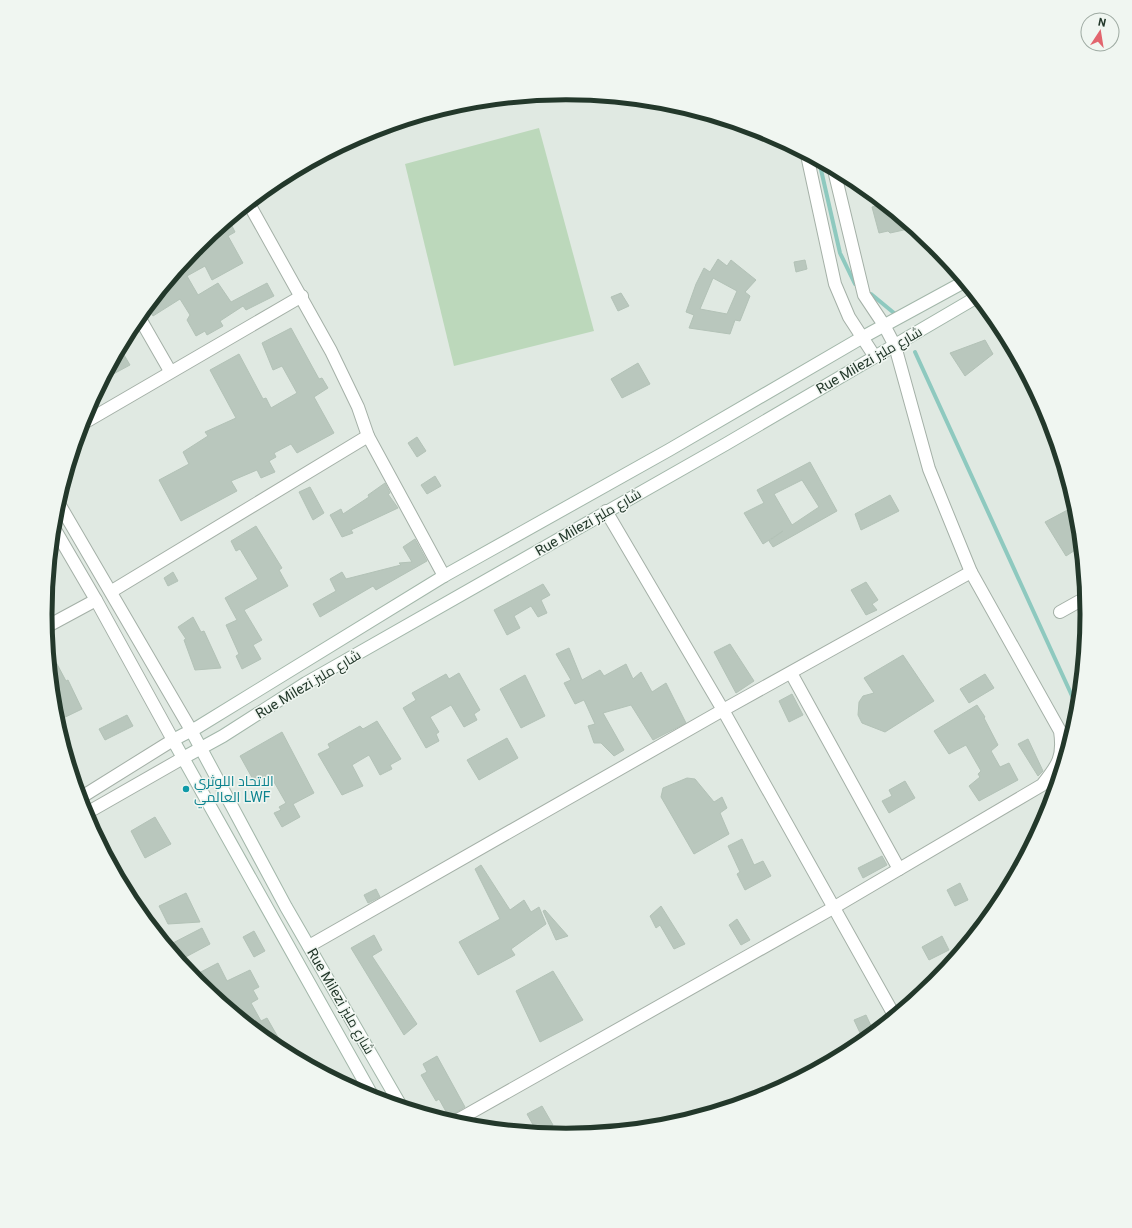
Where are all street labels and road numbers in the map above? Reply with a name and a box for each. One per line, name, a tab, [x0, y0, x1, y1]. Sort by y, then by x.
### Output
street label: Rue Milezi شارع مليز	[813, 323, 925, 398]
street label: Rue Milezi شارع مليز	[532, 485, 644, 560]
street label: Rue Milezi شارع مليز	[253, 646, 364, 723]
street label: Rue Milezi شارع مليز	[303, 945, 378, 1057]

